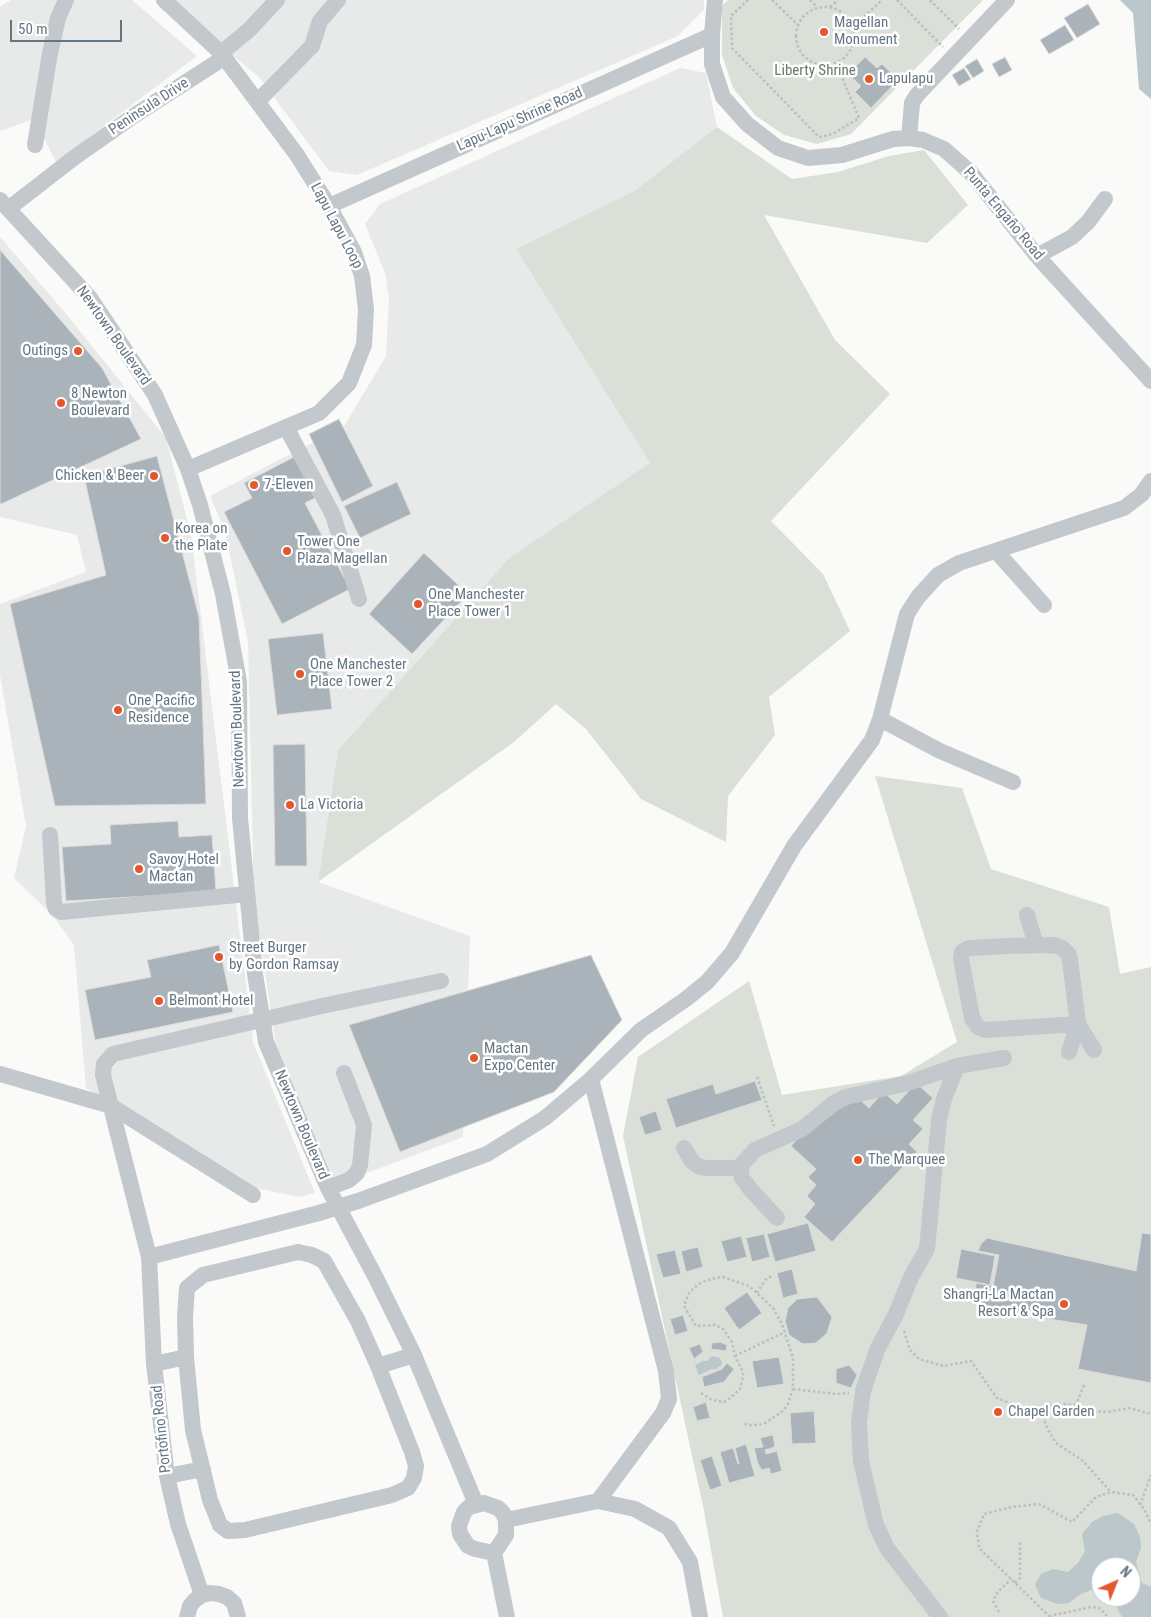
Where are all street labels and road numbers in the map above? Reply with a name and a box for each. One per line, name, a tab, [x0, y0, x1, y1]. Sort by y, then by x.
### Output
street label: Peninsula Drive	[106, 75, 192, 139]
street label: Lapu-Lapu Shrine Road	[454, 84, 586, 156]
street label: Punta Engaño Road	[959, 164, 1047, 264]
street label: Lapu Lapu Loop	[306, 180, 366, 272]
street label: Newtown Boulevard	[72, 283, 154, 389]
street label: Newtown Boulevard	[227, 670, 249, 788]
street label: Newtown Boulevard	[270, 1068, 332, 1182]
street label: Portofino Road	[148, 1384, 176, 1474]

